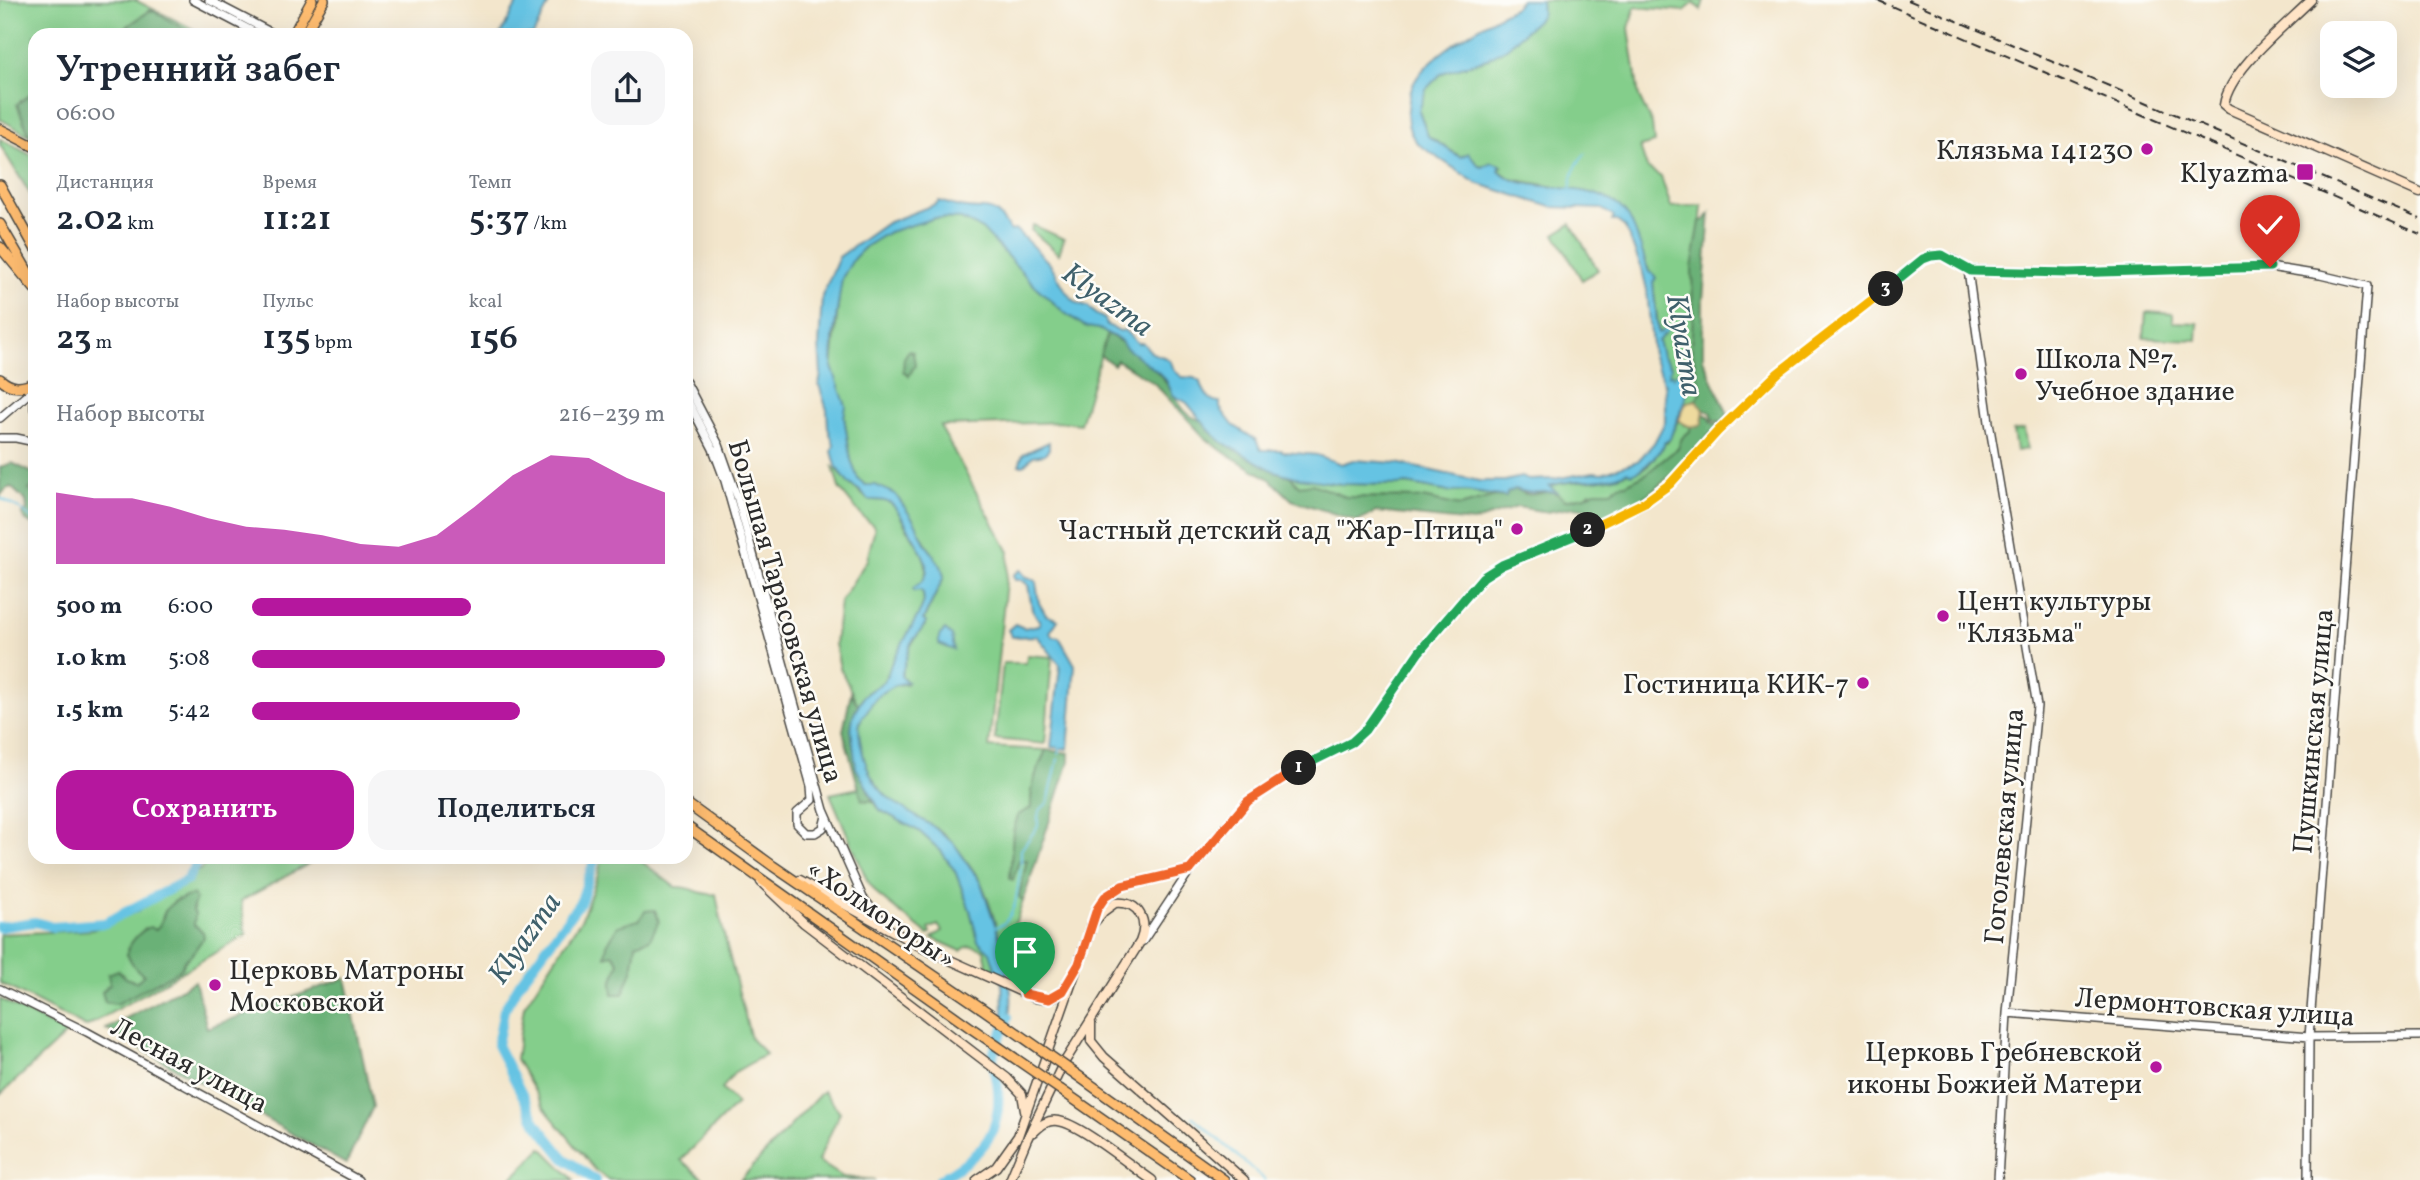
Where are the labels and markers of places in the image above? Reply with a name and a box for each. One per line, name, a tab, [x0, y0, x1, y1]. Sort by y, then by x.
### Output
place label: Клязьма 141230	[1936, 132, 2133, 171]
marker: Клязьма 141230	[2139, 141, 2155, 157]
place label: Klyazma	[2180, 155, 2289, 194]
marker: Klyazma	[2295, 162, 2315, 182]
pin	[2240, 195, 2300, 267]
pin: 3	[1868, 272, 1904, 306]
place label: Школа №7. Учебное здание	[2035, 341, 2235, 412]
marker: Школа №7. Учебное здание	[2013, 366, 2029, 382]
place label: Частный детский сад "Жар-Птица"	[1058, 512, 1503, 551]
pin: 2	[1570, 512, 1606, 548]
marker: Частный детский сад "Жар-Птица"	[1509, 521, 1525, 537]
place label: Цент культуры "Клязьма"	[1957, 583, 2151, 654]
marker: Цент культуры "Клязьма"	[1935, 608, 1951, 624]
place label: Гостиница КИК-7	[1623, 666, 1849, 705]
marker: Гостиница КИК-7	[1855, 675, 1871, 691]
pin: 1	[1282, 750, 1316, 786]
pin	[995, 922, 1055, 994]
place label: Церковь Матроны Московской	[229, 952, 464, 1023]
marker: Церковь Матроны Московской	[207, 977, 223, 993]
place label: Церковь Гребневской иконы Божией Матери	[1847, 1034, 2142, 1105]
marker: Церковь Гребневской иконы Божией Матери	[2148, 1059, 2164, 1075]

